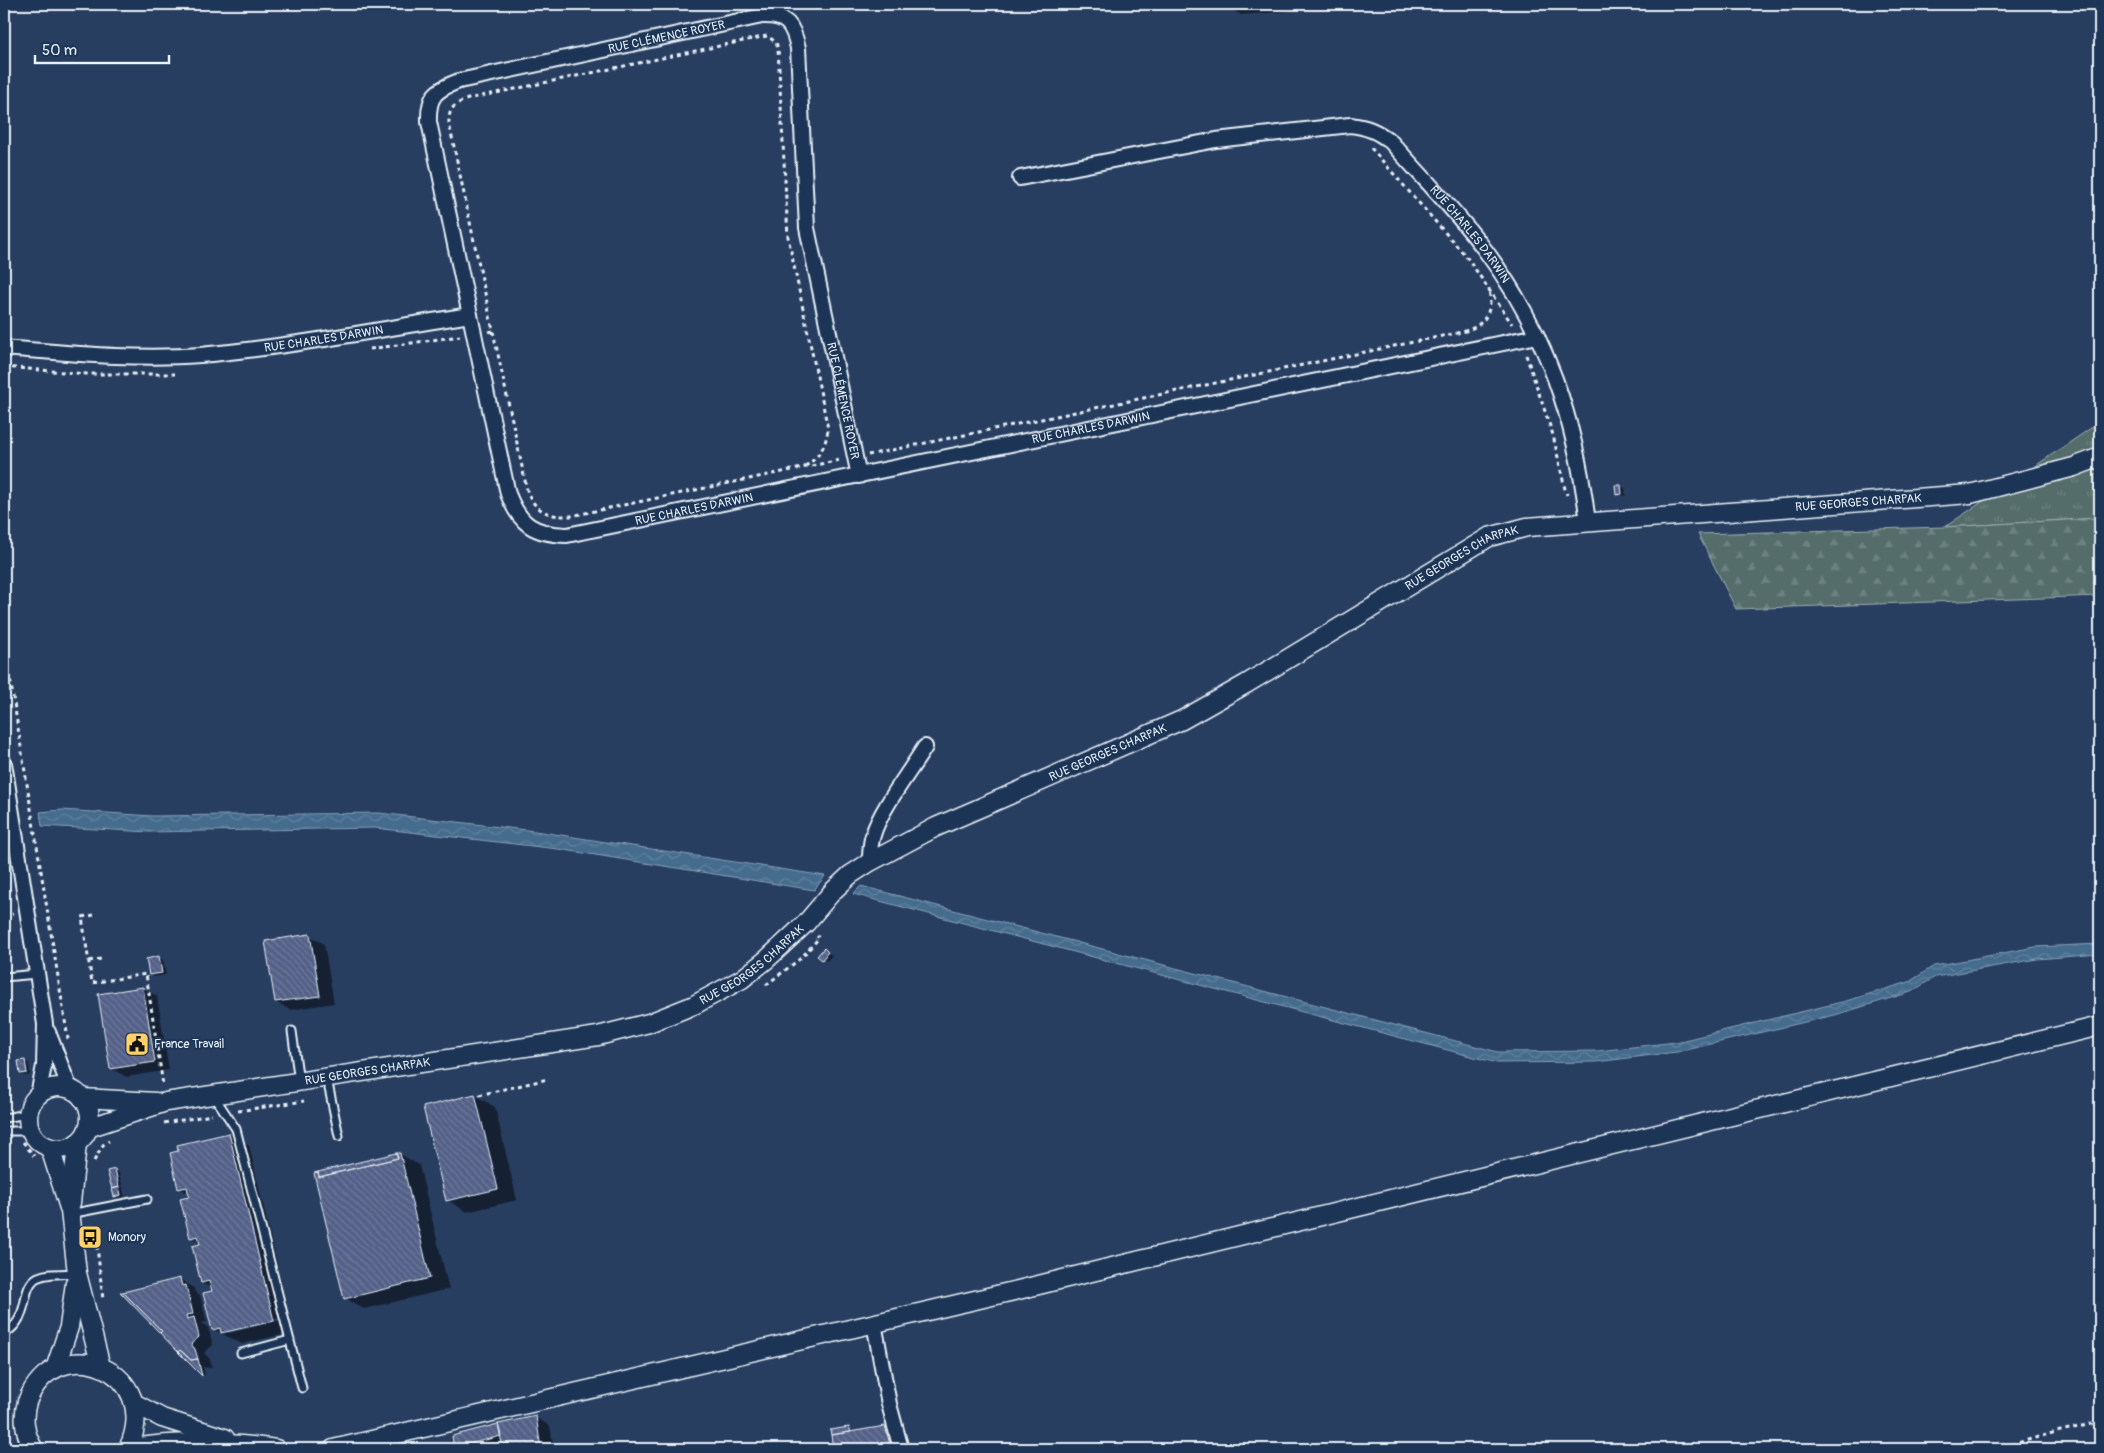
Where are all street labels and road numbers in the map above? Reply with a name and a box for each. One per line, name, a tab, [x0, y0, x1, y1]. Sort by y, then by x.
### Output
street label: RUE CLÉMENCE ROYER	[607, 17, 726, 56]
street label: RUE CHARLES DARWIN	[1427, 182, 1513, 286]
street label: RUE CHARLES DARWIN	[263, 322, 384, 355]
street label: RUE CLÉMENCE ROYER	[824, 341, 863, 460]
street label: RUE CHARLES DARWIN	[1030, 408, 1151, 447]
street label: RUE CHARLES DARWIN	[634, 490, 754, 528]
street label: RUE GEORGES CHARPAK	[1795, 490, 1922, 514]
street label: RUE GEORGES CHARPAK	[1402, 522, 1520, 593]
street label: RUE GEORGES CHARPAK	[1047, 720, 1169, 784]
street label: RUE GEORGES CHARPAK	[697, 921, 807, 1008]
street label: RUE GEORGES CHARPAK	[304, 1054, 431, 1088]

